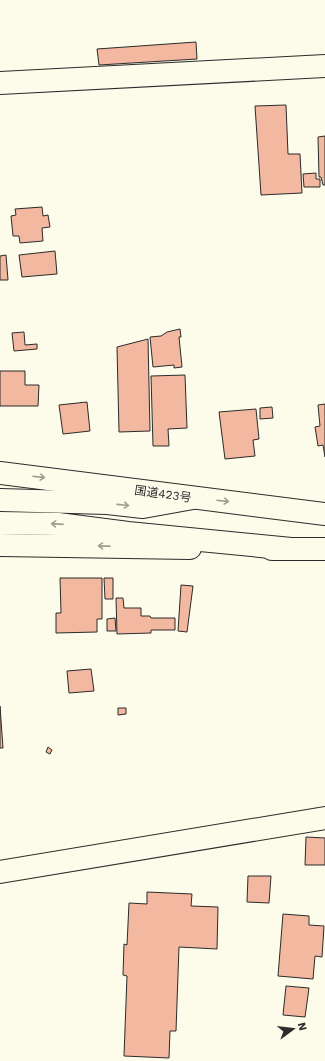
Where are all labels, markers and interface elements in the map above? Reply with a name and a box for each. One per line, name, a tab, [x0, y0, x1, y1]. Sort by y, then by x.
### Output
one-way arrow	[32, 473, 45, 481]
street label: 国道423号	[134, 483, 192, 505]
one-way arrow	[216, 498, 229, 505]
one-way arrow	[116, 501, 129, 508]
one-way arrow	[51, 521, 64, 528]
one-way arrow	[98, 543, 111, 550]
north arrow	[273, 1009, 313, 1049]
text: N	[295, 1021, 310, 1032]

